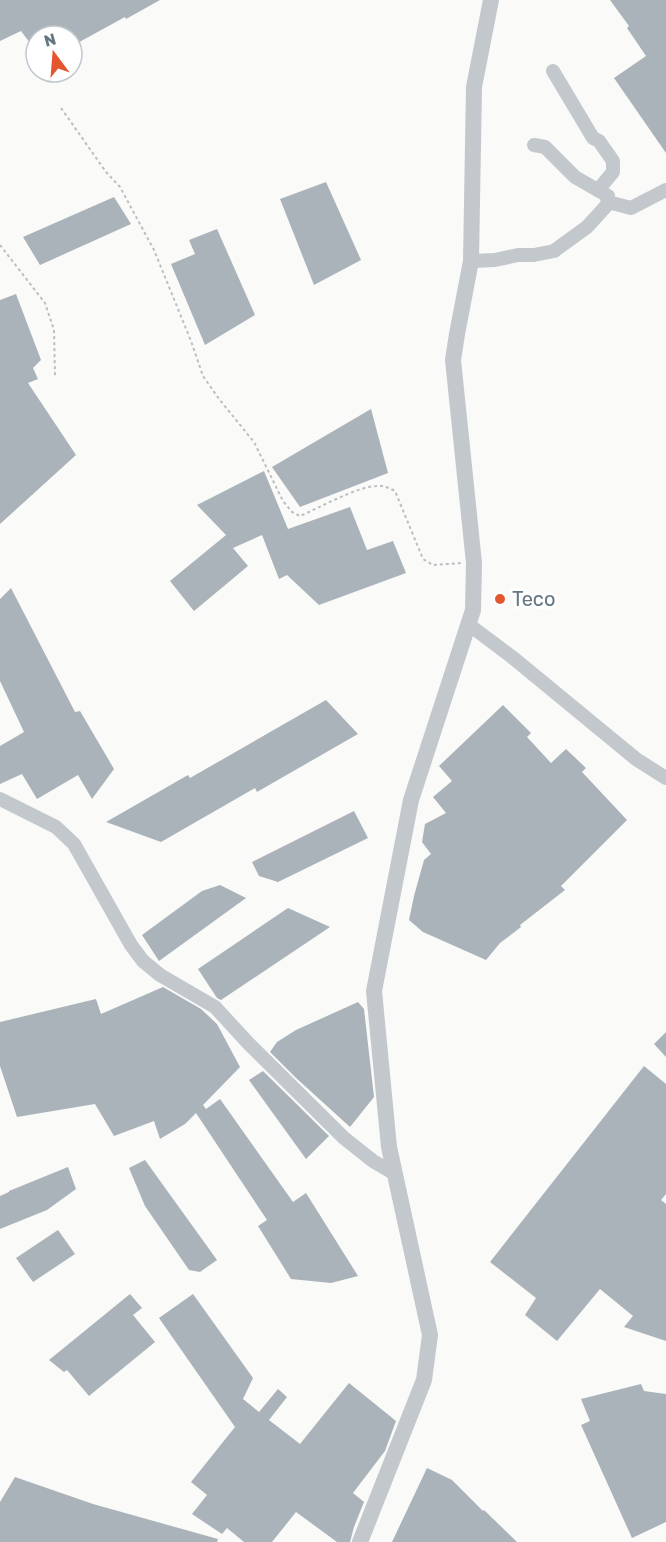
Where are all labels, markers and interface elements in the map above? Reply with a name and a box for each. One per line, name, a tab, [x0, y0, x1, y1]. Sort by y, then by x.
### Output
north arrow	[24, 24, 84, 84]
text: N	[42, 29, 58, 51]
place label: Teco	[512, 587, 555, 611]
marker: Teco	[493, 592, 507, 606]

